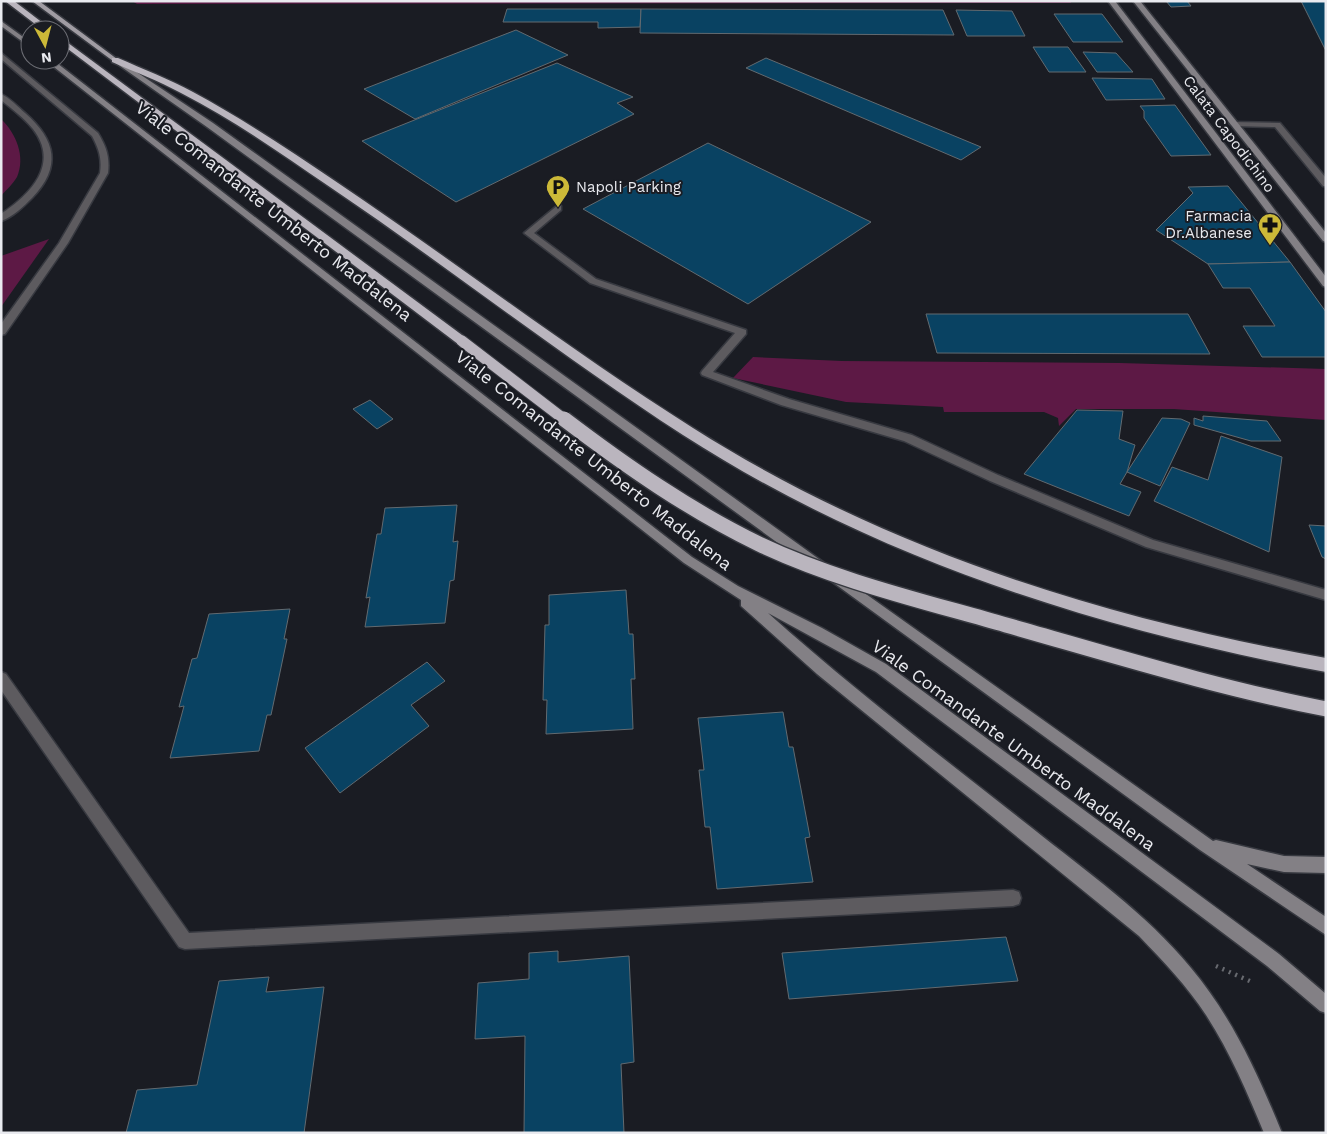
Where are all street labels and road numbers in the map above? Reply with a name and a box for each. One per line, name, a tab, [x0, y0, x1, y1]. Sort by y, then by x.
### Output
street label: Calata Capodichino	[1179, 72, 1279, 196]
street label: Viale Comandante Umberto Maddalena	[132, 97, 416, 325]
street label: Viale Comandante Umberto Maddalena	[452, 346, 736, 574]
street label: Viale Comandante Umberto Maddalena	[868, 635, 1160, 855]

